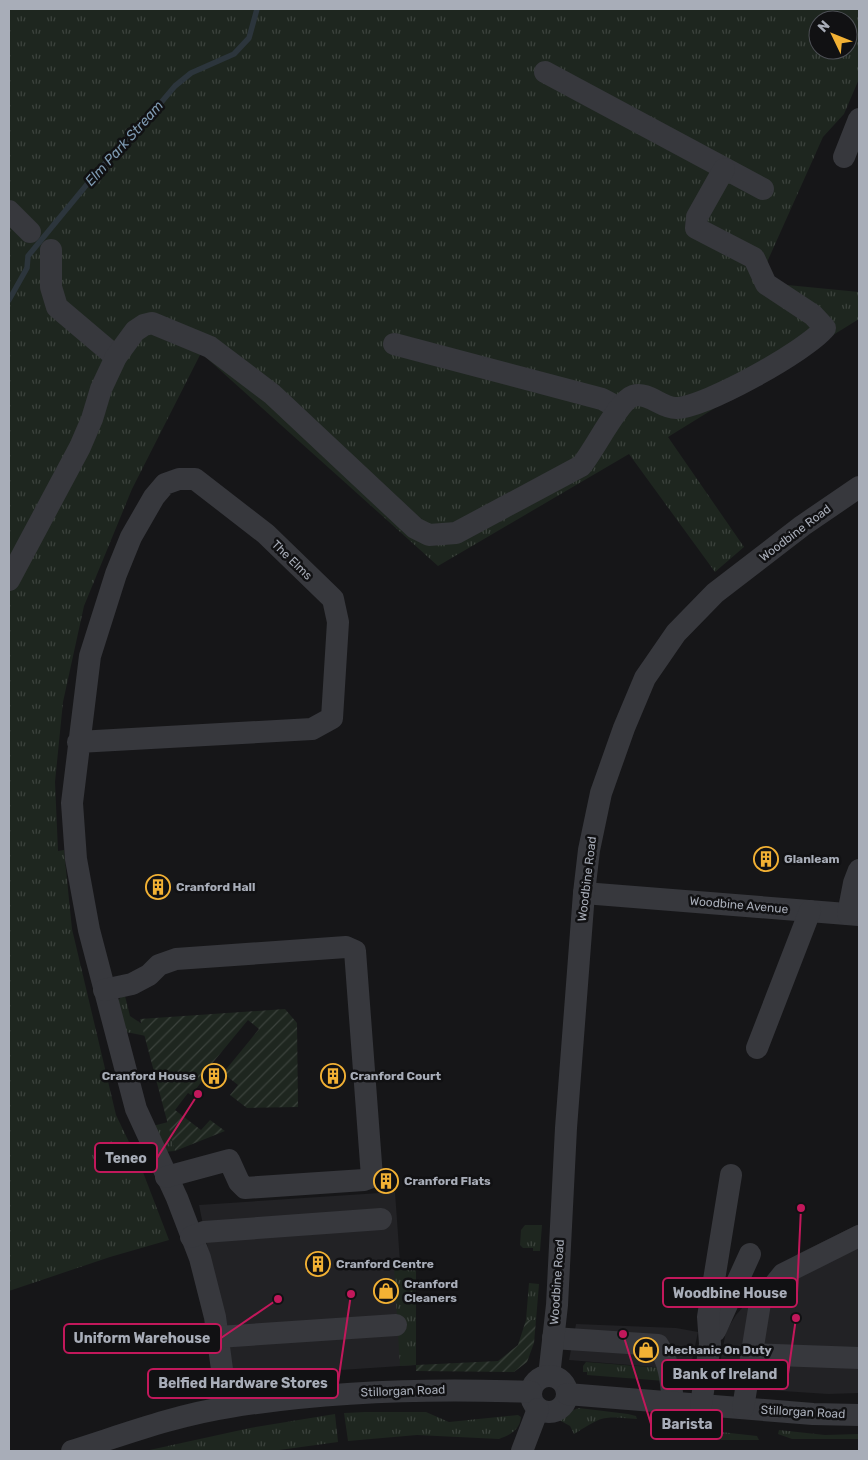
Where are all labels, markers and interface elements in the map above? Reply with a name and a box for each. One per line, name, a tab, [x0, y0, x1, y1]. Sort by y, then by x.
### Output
north arrow	[808, 10, 858, 60]
text: N	[814, 17, 834, 36]
water label: Elm Park Stream	[82, 97, 167, 189]
street label: Woodbine Road	[757, 502, 833, 564]
street label: The Elms	[269, 537, 315, 583]
street label: Woodbine Road	[575, 836, 599, 922]
building icon: Glanleam	[753, 846, 779, 872]
place label: Glanleam	[784, 852, 840, 866]
building icon: Cranford Hall	[145, 874, 171, 900]
place label: Cranford Hall	[176, 880, 255, 894]
street label: Woodbine Avenue	[689, 894, 789, 916]
building icon: Cranford House	[201, 1063, 227, 1089]
building icon: Cranford Court	[320, 1063, 346, 1089]
place label: Cranford House	[102, 1069, 196, 1083]
place label: Cranford Court	[350, 1069, 441, 1083]
callout: Teneo	[95, 1143, 157, 1172]
text: Teneo	[105, 1150, 147, 1167]
building icon: Cranford Flats	[373, 1168, 399, 1194]
place label: Cranford Flats	[404, 1174, 491, 1188]
street label: Woodbine Road	[547, 1239, 567, 1325]
building icon: Cranford Centre	[305, 1251, 331, 1277]
place label: Cranford Centre	[336, 1257, 434, 1271]
place label: Cranford Cleaners	[404, 1277, 458, 1305]
shop icon: Cranford Cleaners	[373, 1278, 399, 1304]
callout: Woodbine House	[663, 1278, 797, 1307]
text: Woodbine House	[673, 1285, 787, 1302]
callout: Uniform Warehouse	[64, 1324, 221, 1353]
text: Uniform Warehouse	[74, 1330, 210, 1347]
shop icon: Mechanic On Duty	[633, 1337, 659, 1363]
place label: Mechanic On Duty	[664, 1343, 772, 1357]
callout: Bank of Ireland	[662, 1360, 788, 1389]
text: Bank of Ireland	[673, 1366, 778, 1383]
callout: Belfied Hardware Stores	[148, 1369, 338, 1398]
text: Belfied Hardware Stores	[158, 1375, 328, 1392]
street label: Stillorgan Road	[360, 1383, 446, 1399]
street label: Stillorgan Road	[760, 1403, 846, 1421]
callout: Barista	[651, 1410, 722, 1439]
text: Barista	[662, 1416, 712, 1433]

